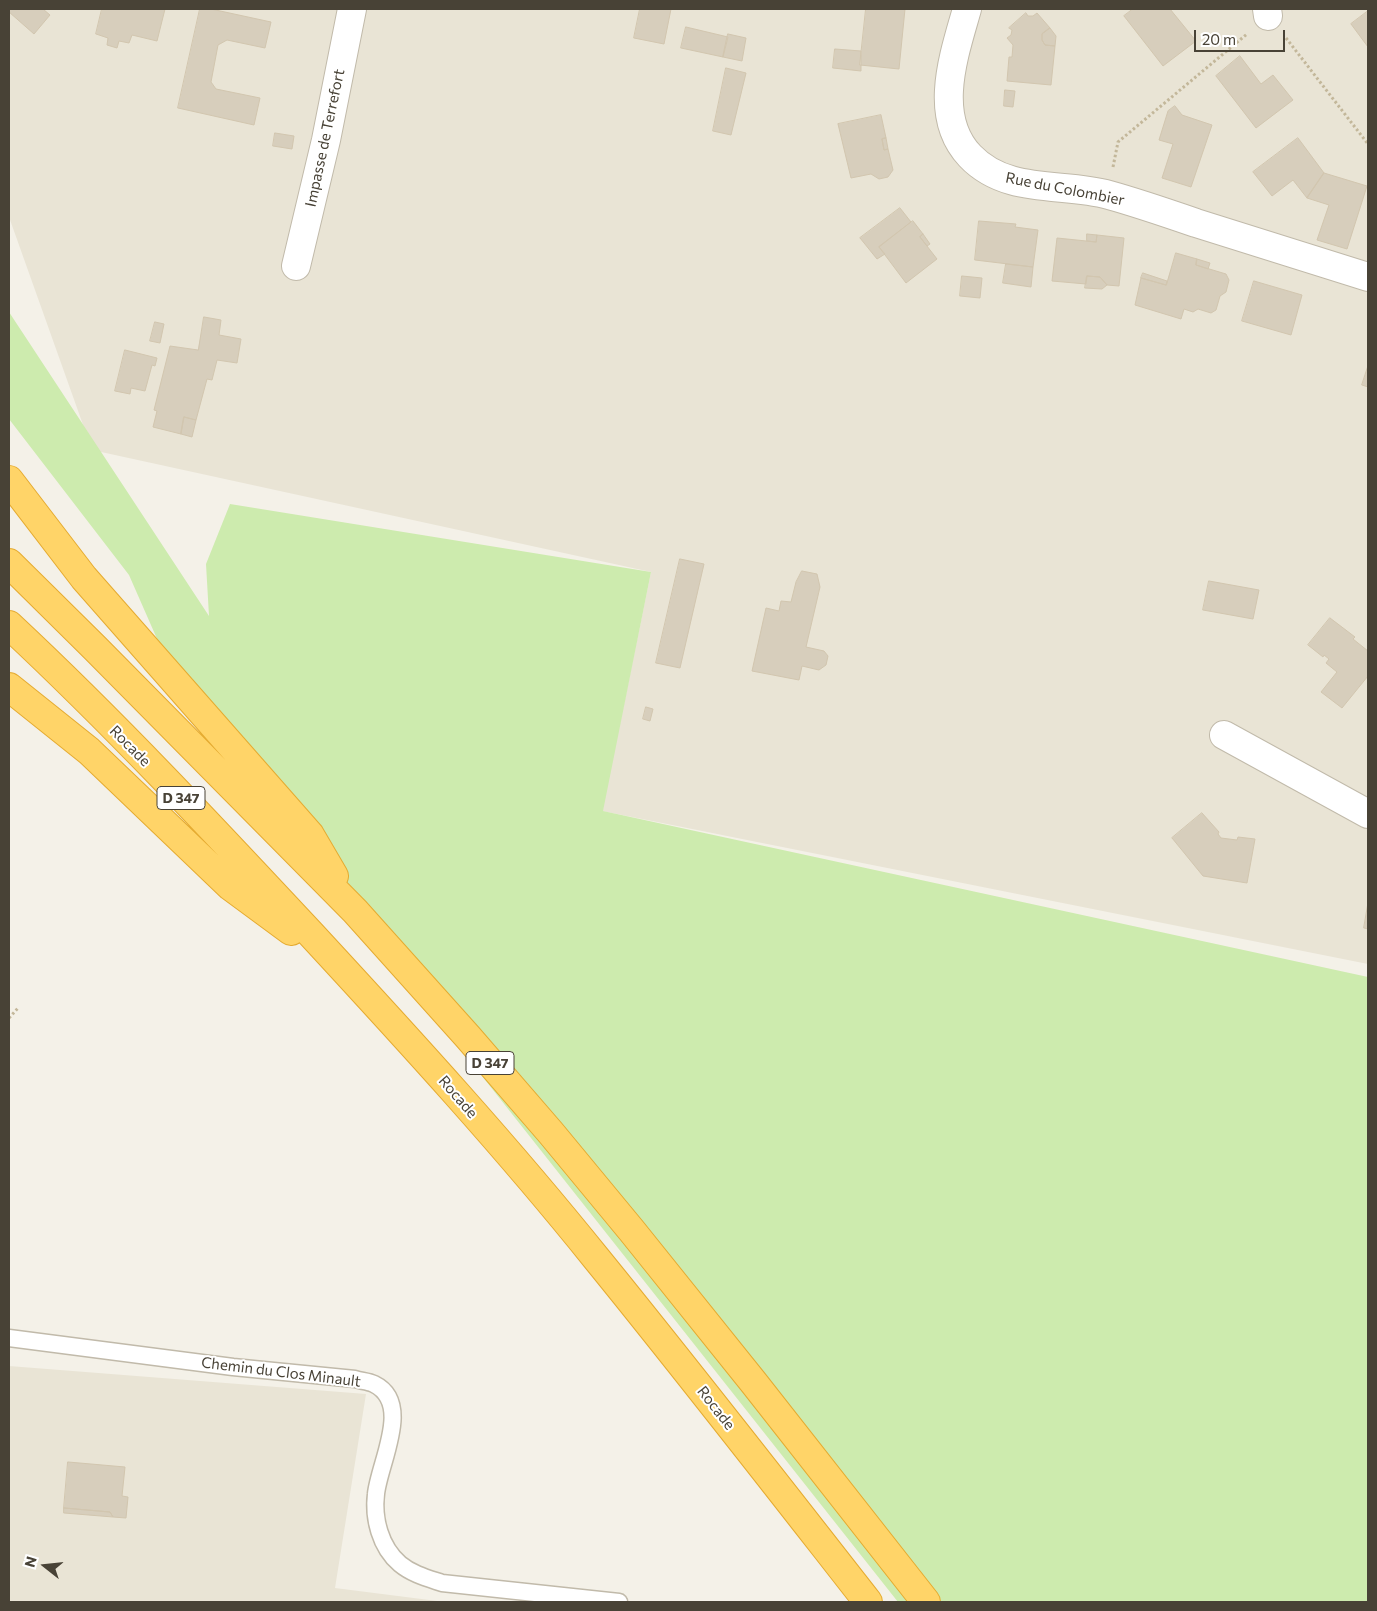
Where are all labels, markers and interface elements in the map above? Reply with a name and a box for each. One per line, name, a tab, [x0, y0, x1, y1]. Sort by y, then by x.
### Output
scale bar	[1197, 20, 1288, 52]
text: 20 m	[1202, 30, 1236, 48]
street label: Impasse de Terrefort	[302, 67, 348, 209]
street label: Rue du Colombier	[1004, 169, 1126, 209]
street label: Rocade	[106, 722, 154, 770]
road number: D 347	[157, 786, 205, 810]
road number: D 347	[466, 1052, 514, 1074]
street label: Rocade	[435, 1072, 481, 1122]
street label: Chemin du Clos Minault	[200, 1353, 362, 1391]
street label: Rocade	[693, 1383, 739, 1433]
north arrow	[20, 1541, 70, 1591]
text: N	[20, 1554, 40, 1569]

